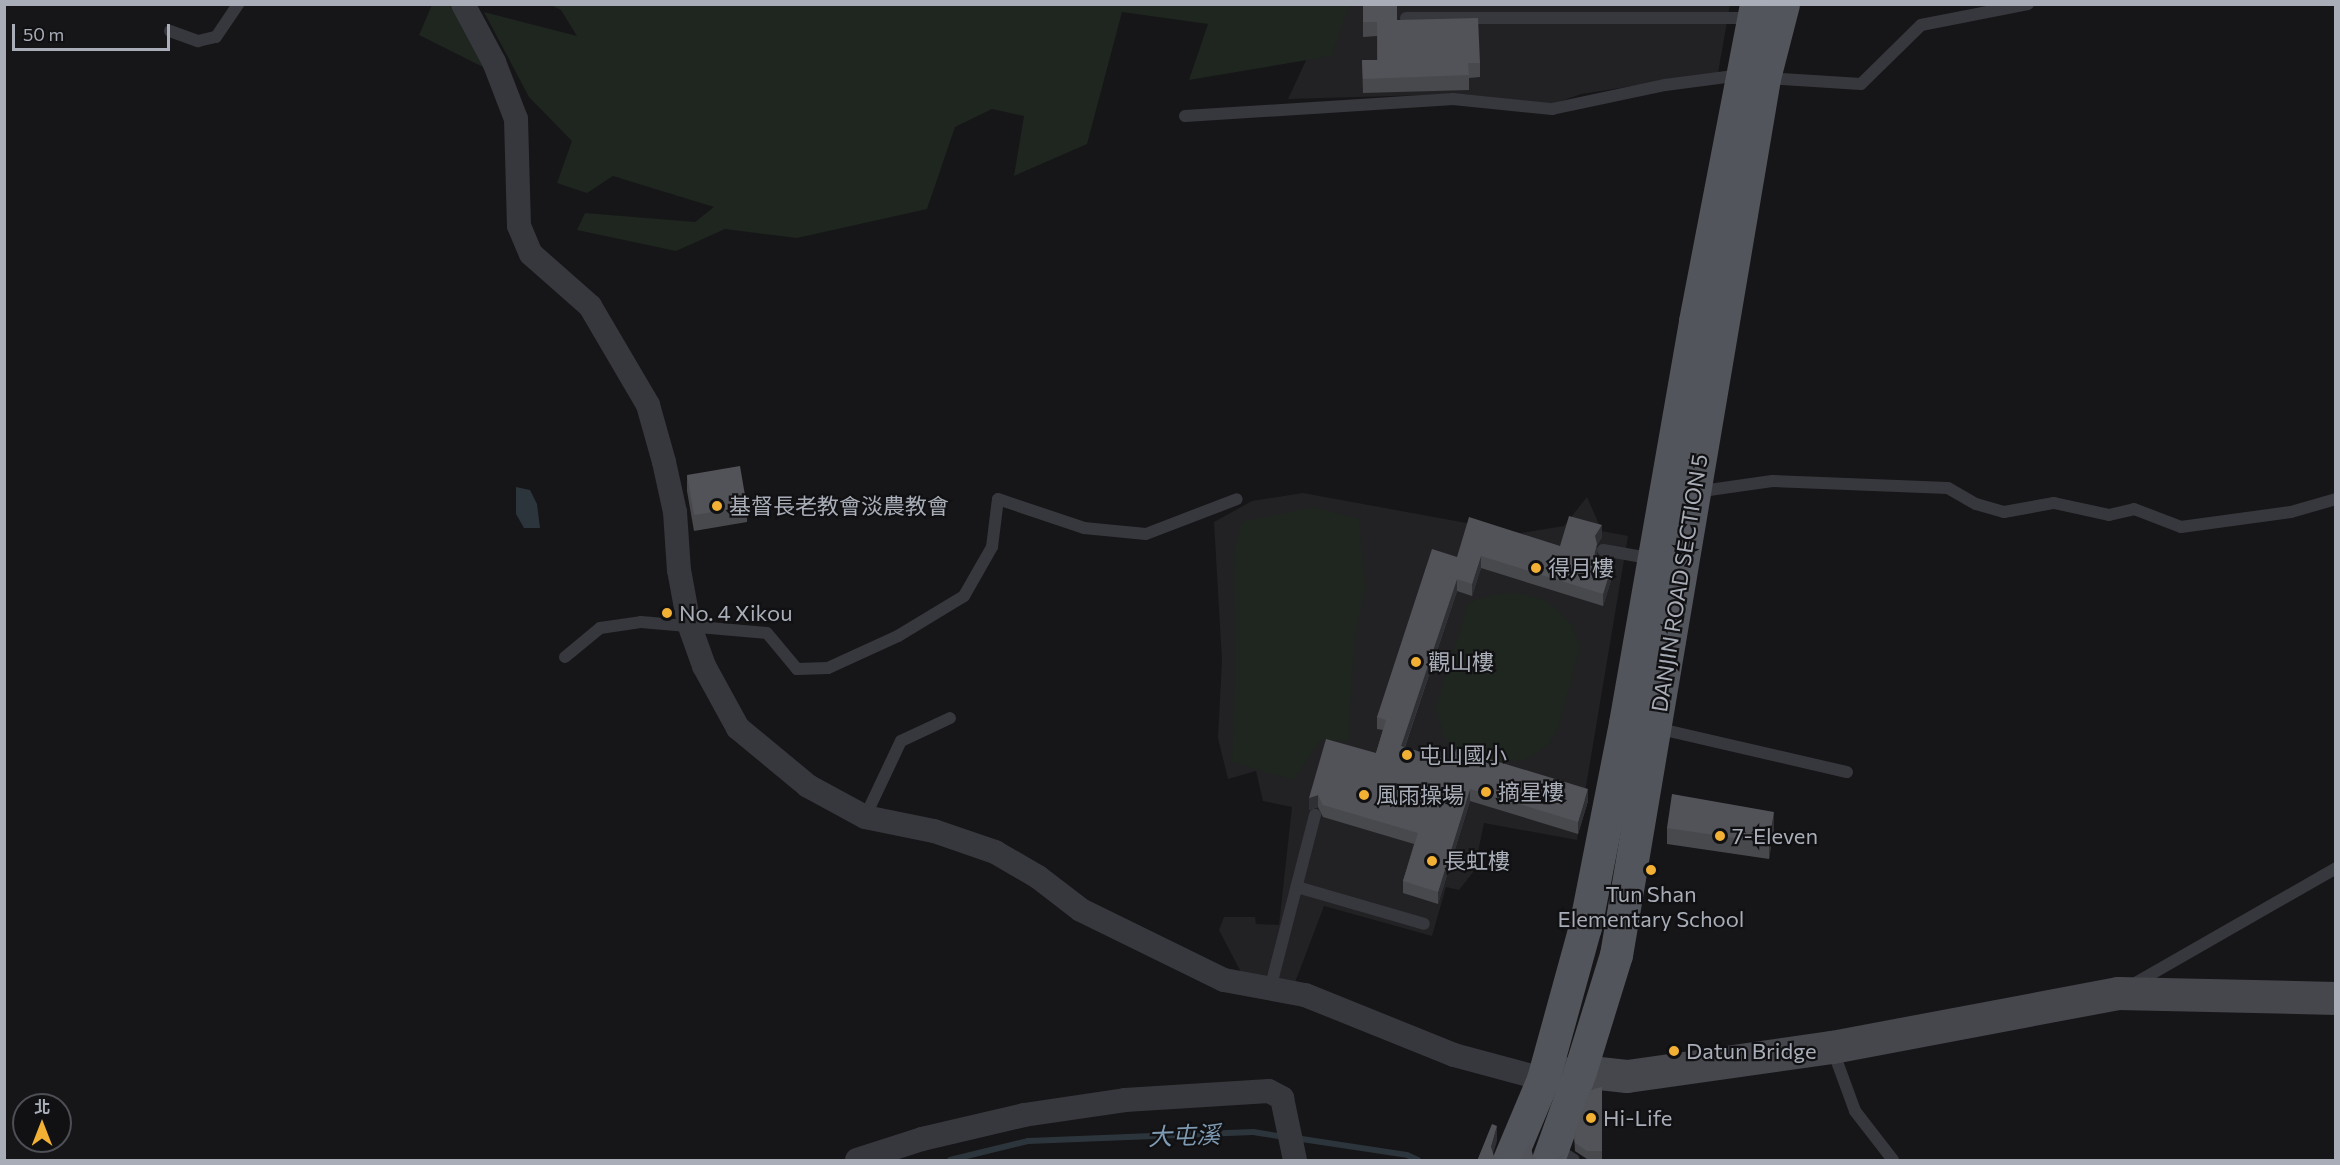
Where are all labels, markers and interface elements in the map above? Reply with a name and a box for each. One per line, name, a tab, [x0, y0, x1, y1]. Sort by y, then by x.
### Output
scale bar	[15, 12, 172, 50]
text: 50 m	[23, 23, 64, 45]
street label: DANJIN ROAD SECTION 5	[1646, 452, 1712, 714]
place label: 基督長老教會淡農教會	[729, 493, 949, 519]
marker: 基督長老教會淡農教會	[710, 499, 724, 513]
place label: 得月樓	[1548, 555, 1614, 581]
marker: 得月樓	[1529, 561, 1543, 575]
place label: No. 4 Xikou	[679, 600, 792, 626]
marker: No. 4 Xikou	[660, 606, 674, 620]
place label: 觀山樓	[1428, 649, 1494, 675]
marker: 觀山樓	[1409, 655, 1423, 669]
place label: 屯山國小	[1419, 742, 1507, 768]
marker: 屯山國小	[1400, 748, 1414, 762]
place label: 摘星樓	[1498, 779, 1564, 805]
place label: 風雨操場	[1376, 782, 1464, 808]
marker: 摘星樓	[1479, 785, 1493, 799]
marker: 風雨操場	[1357, 788, 1371, 802]
place label: 7-Eleven	[1732, 823, 1818, 849]
marker: 7-Eleven	[1713, 829, 1727, 843]
place label: 長虹樓	[1444, 848, 1510, 874]
marker: 長虹樓	[1425, 854, 1439, 868]
marker: Tun Shan Elementary School	[1644, 863, 1658, 877]
place label: Tun Shan Elementary School	[1558, 880, 1744, 932]
place label: Datun Bridge	[1686, 1038, 1816, 1064]
marker: Datun Bridge	[1667, 1044, 1681, 1058]
north arrow	[12, 1093, 72, 1153]
text: 北	[34, 1097, 50, 1116]
place label: Hi-Life	[1603, 1105, 1672, 1131]
marker: Hi-Life	[1584, 1111, 1598, 1125]
water label: 大屯溪	[1148, 1119, 1220, 1151]

